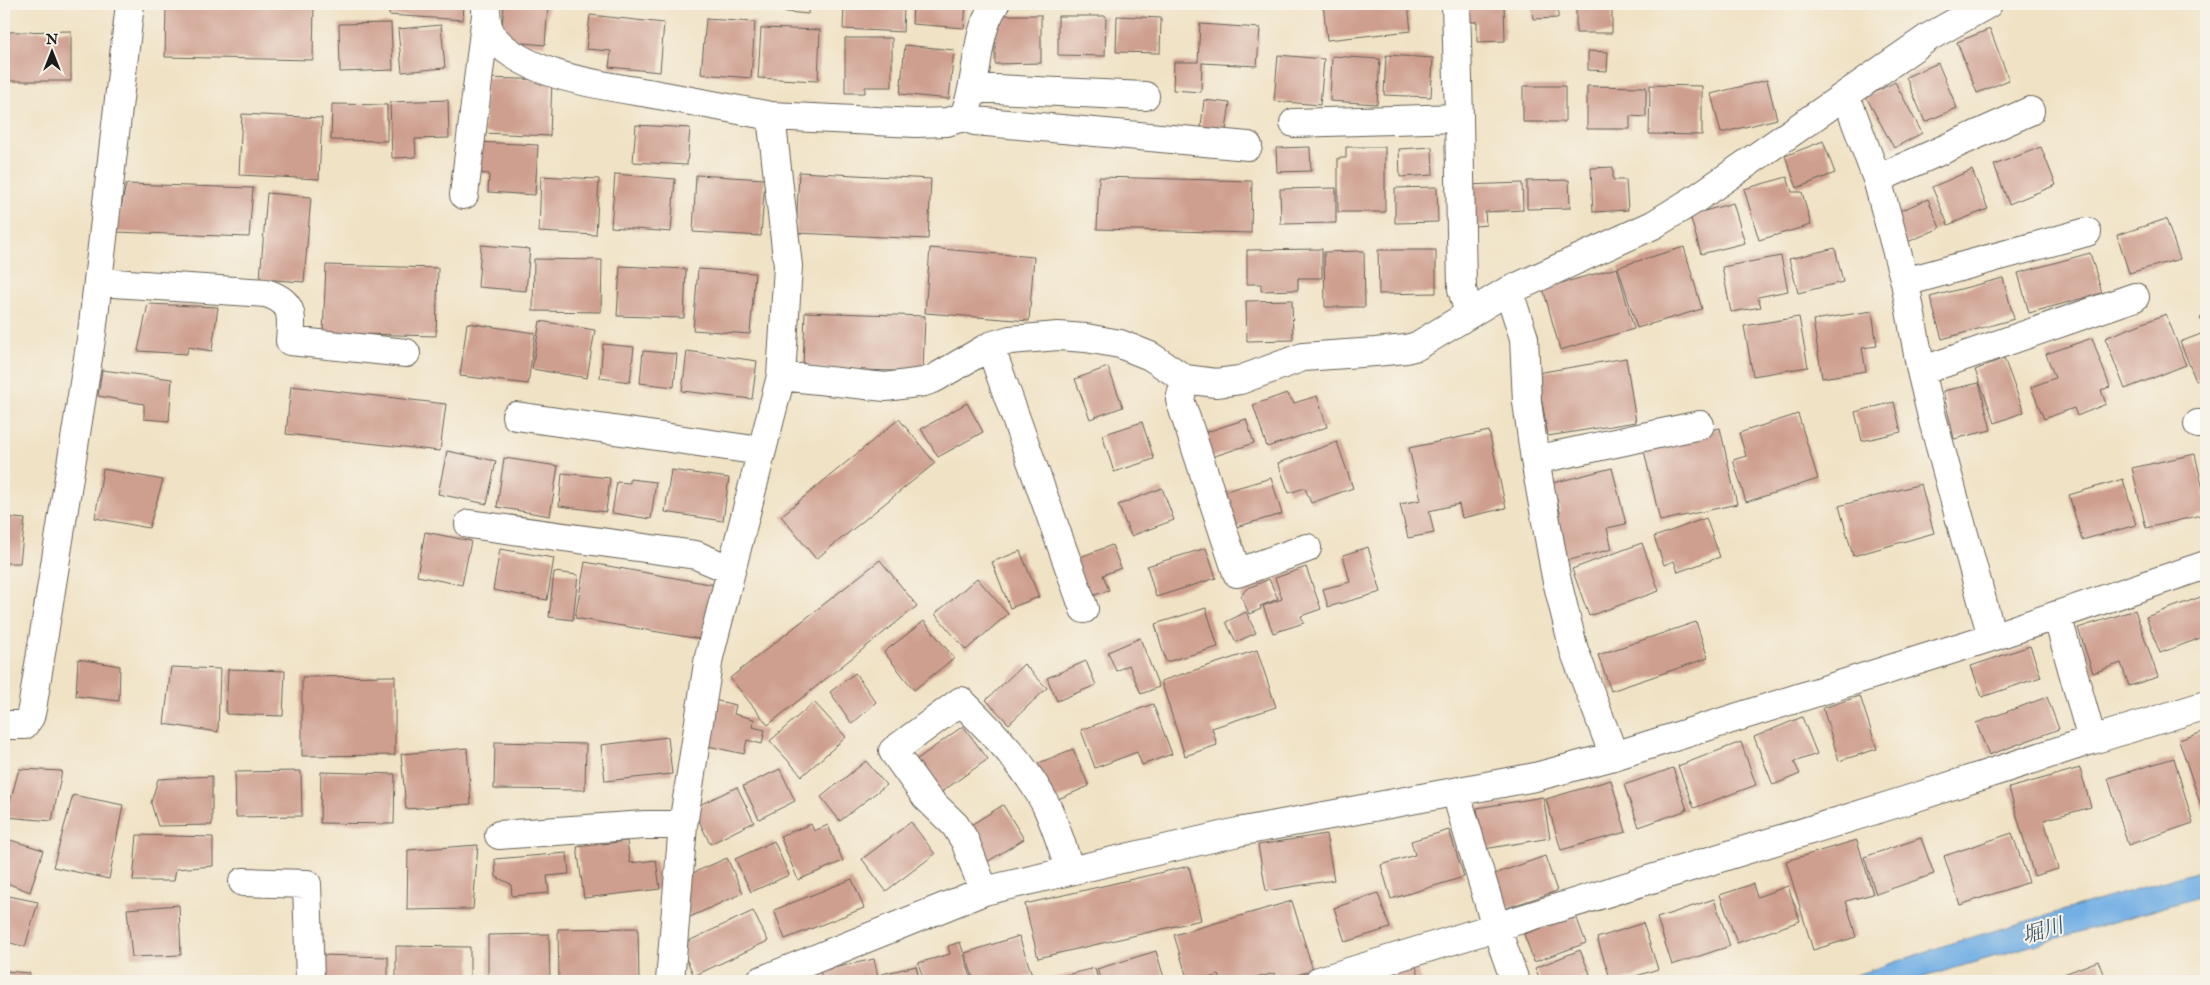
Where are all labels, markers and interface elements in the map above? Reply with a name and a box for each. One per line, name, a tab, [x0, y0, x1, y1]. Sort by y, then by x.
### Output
north arrow	[28, 28, 78, 78]
text: N	[45, 31, 58, 49]
water label: 堀川	[2019, 912, 2069, 951]

